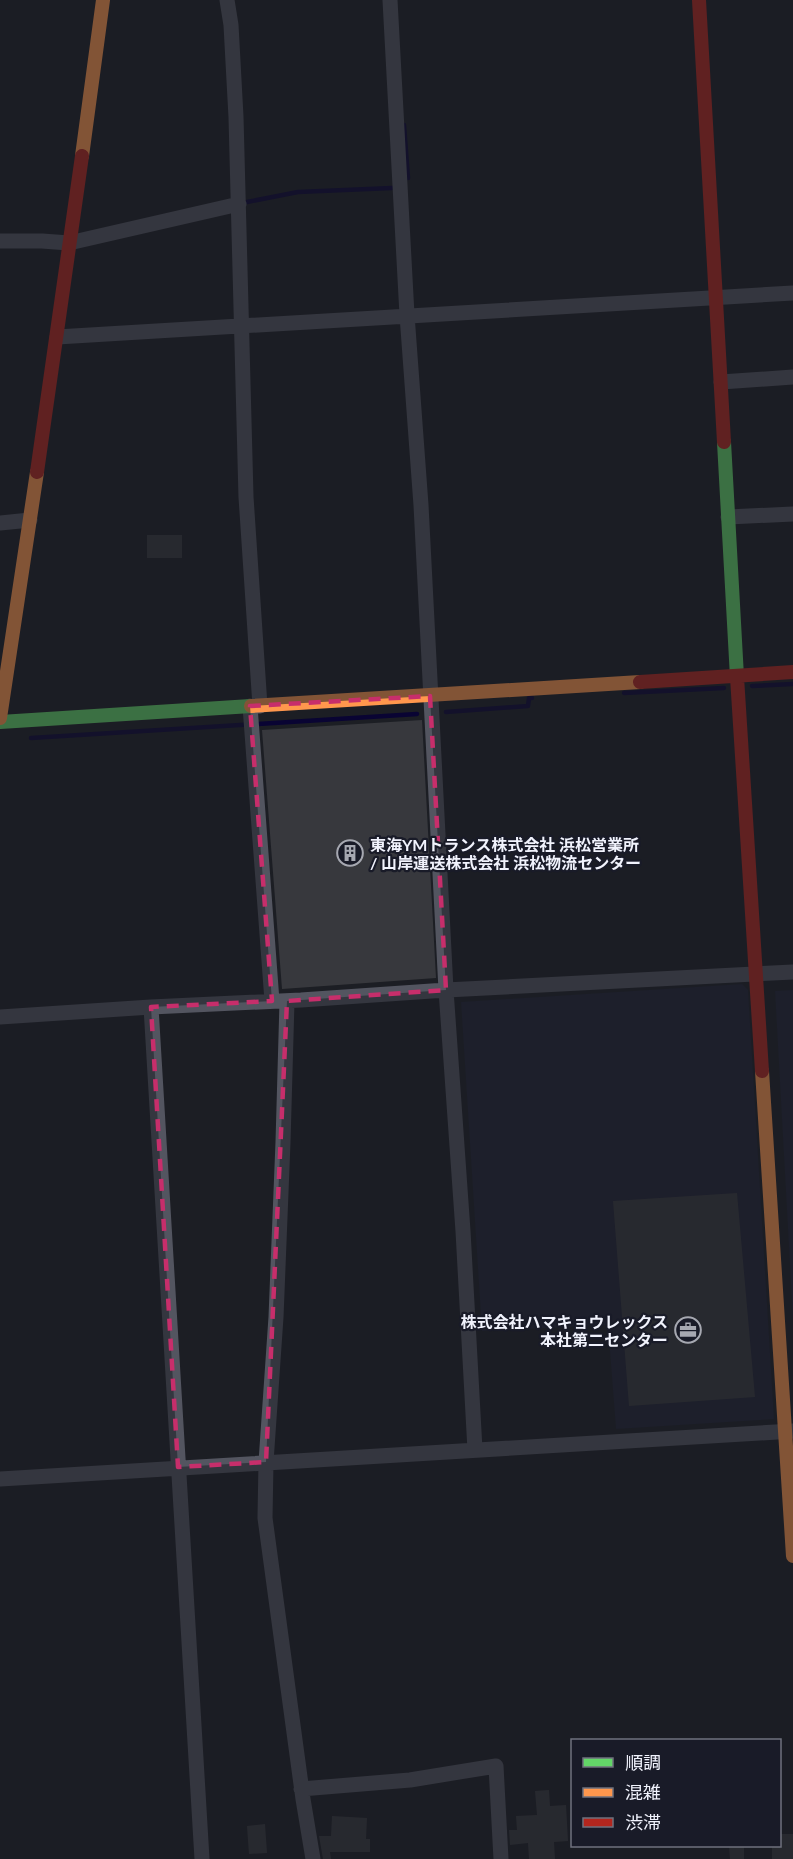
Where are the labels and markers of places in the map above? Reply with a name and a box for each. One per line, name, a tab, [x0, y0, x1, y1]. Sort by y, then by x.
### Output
place label: 東海YMトランス株式会社 浜松営業所 / 山岸運送株式会社 浜松物流センター	[370, 835, 641, 872]
building icon: 東海YMトランス株式会社 浜松営業所 / 山岸運送株式会社 浜松物流センター	[335, 838, 365, 868]
place label: 株式会社ハマキョウレックス 本社第二センター	[460, 1312, 668, 1349]
office icon: 株式会社ハマキョウレックス 本社第二センター	[673, 1315, 703, 1345]

